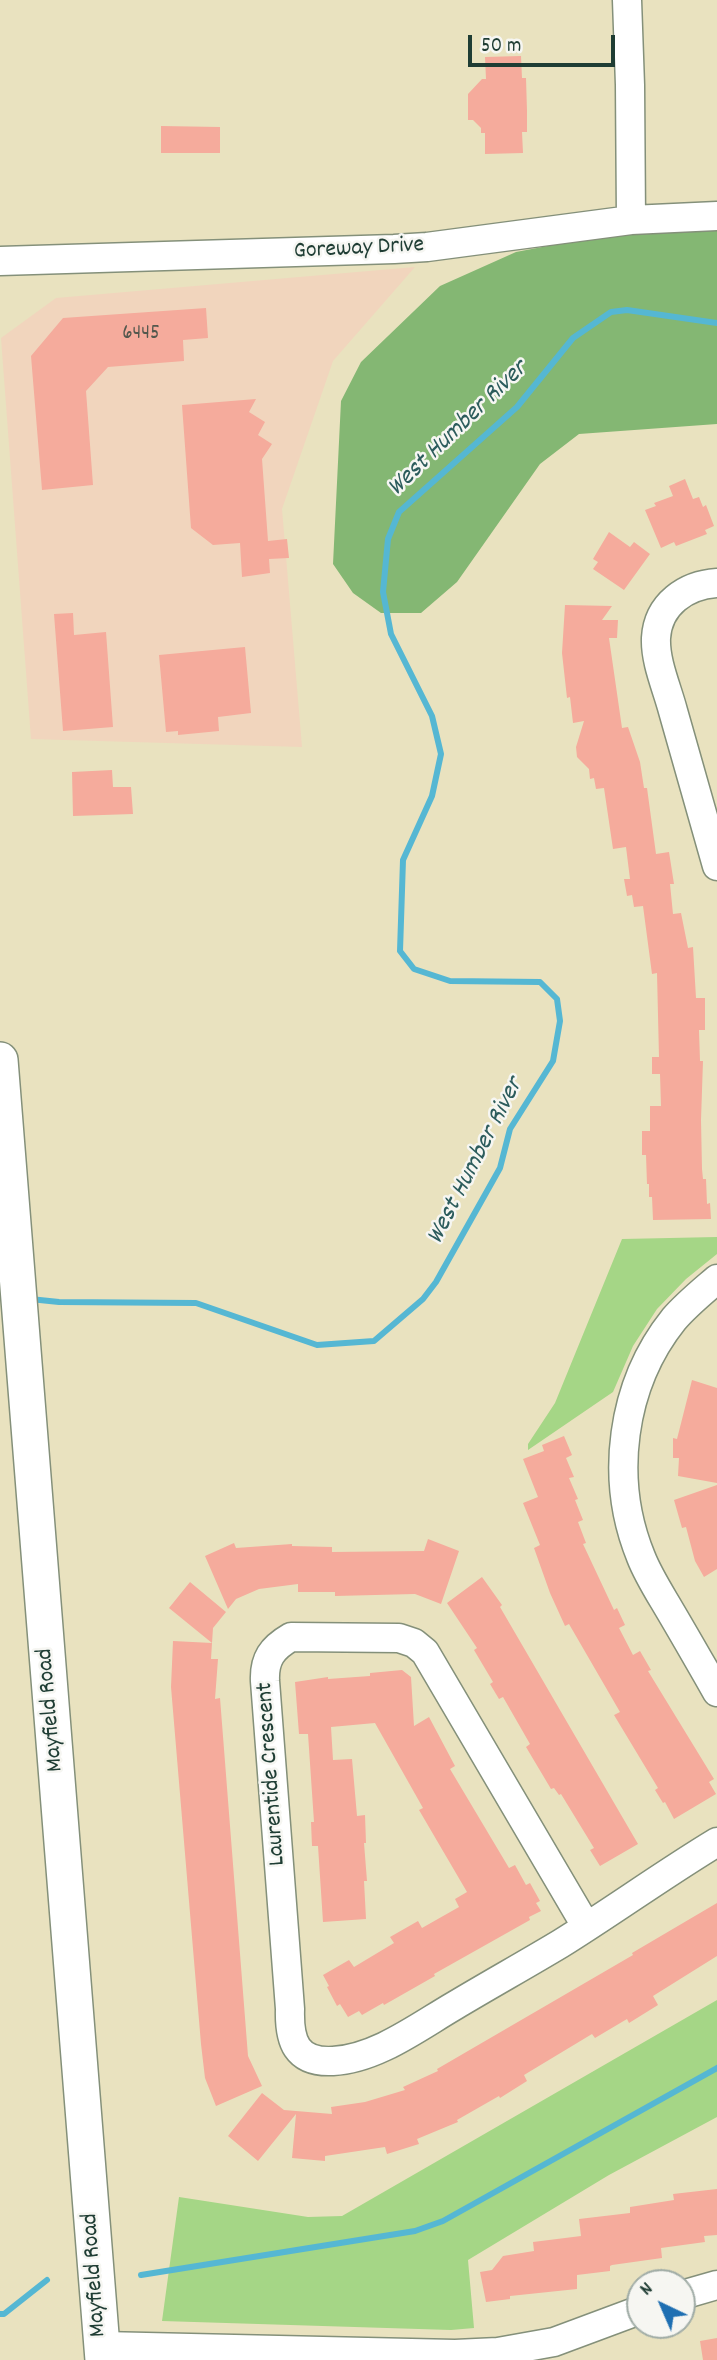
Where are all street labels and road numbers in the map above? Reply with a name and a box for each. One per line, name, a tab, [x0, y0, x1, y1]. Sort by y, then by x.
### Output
street label: Goreway Drive	[293, 232, 425, 268]
street label: Mayfield Road	[32, 1647, 72, 1773]
street label: Laurentide Crescent	[252, 1681, 294, 1867]
street label: Mayfield Road	[77, 2212, 115, 2338]

